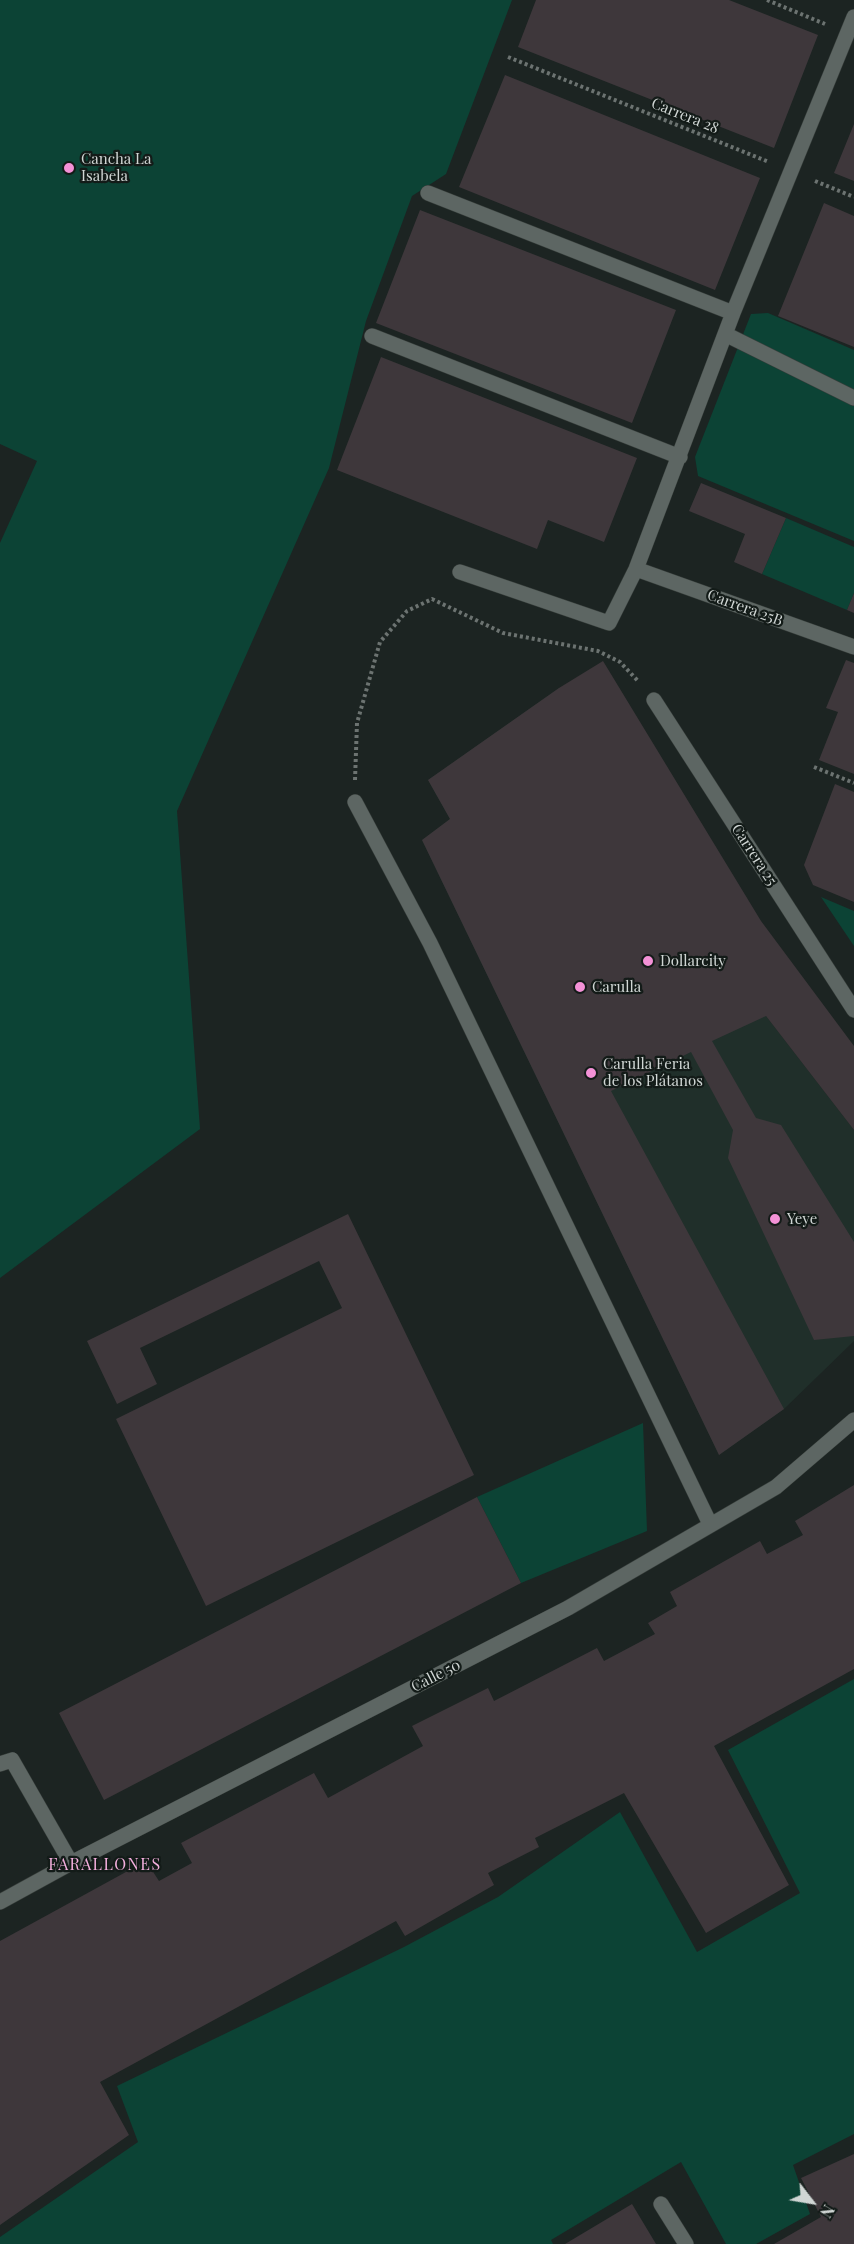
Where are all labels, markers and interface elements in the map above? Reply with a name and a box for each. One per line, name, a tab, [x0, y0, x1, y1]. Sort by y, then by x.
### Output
street label: Carrera 28	[649, 94, 721, 138]
place label: Cancha La Isabela	[81, 150, 151, 185]
marker: Cancha La Isabela	[62, 161, 76, 175]
street label: Carrera 25B	[705, 586, 785, 630]
street label: Carrera 25	[727, 821, 781, 889]
place label: Dollarcity	[660, 952, 726, 970]
marker: Dollarcity	[641, 954, 655, 968]
place label: Carulla	[592, 978, 641, 996]
marker: Carulla	[573, 980, 587, 994]
place label: Carulla Feria de los Plátanos	[603, 1055, 703, 1090]
marker: Carulla Feria de los Plátanos	[584, 1066, 598, 1080]
place label: Yeye	[787, 1210, 817, 1228]
marker: Yeye	[768, 1212, 782, 1226]
street label: Calle 50	[408, 1656, 464, 1696]
district label: FARALLONES	[48, 1855, 162, 1875]
north arrow	[782, 2172, 842, 2232]
text: N	[816, 2201, 840, 2222]

